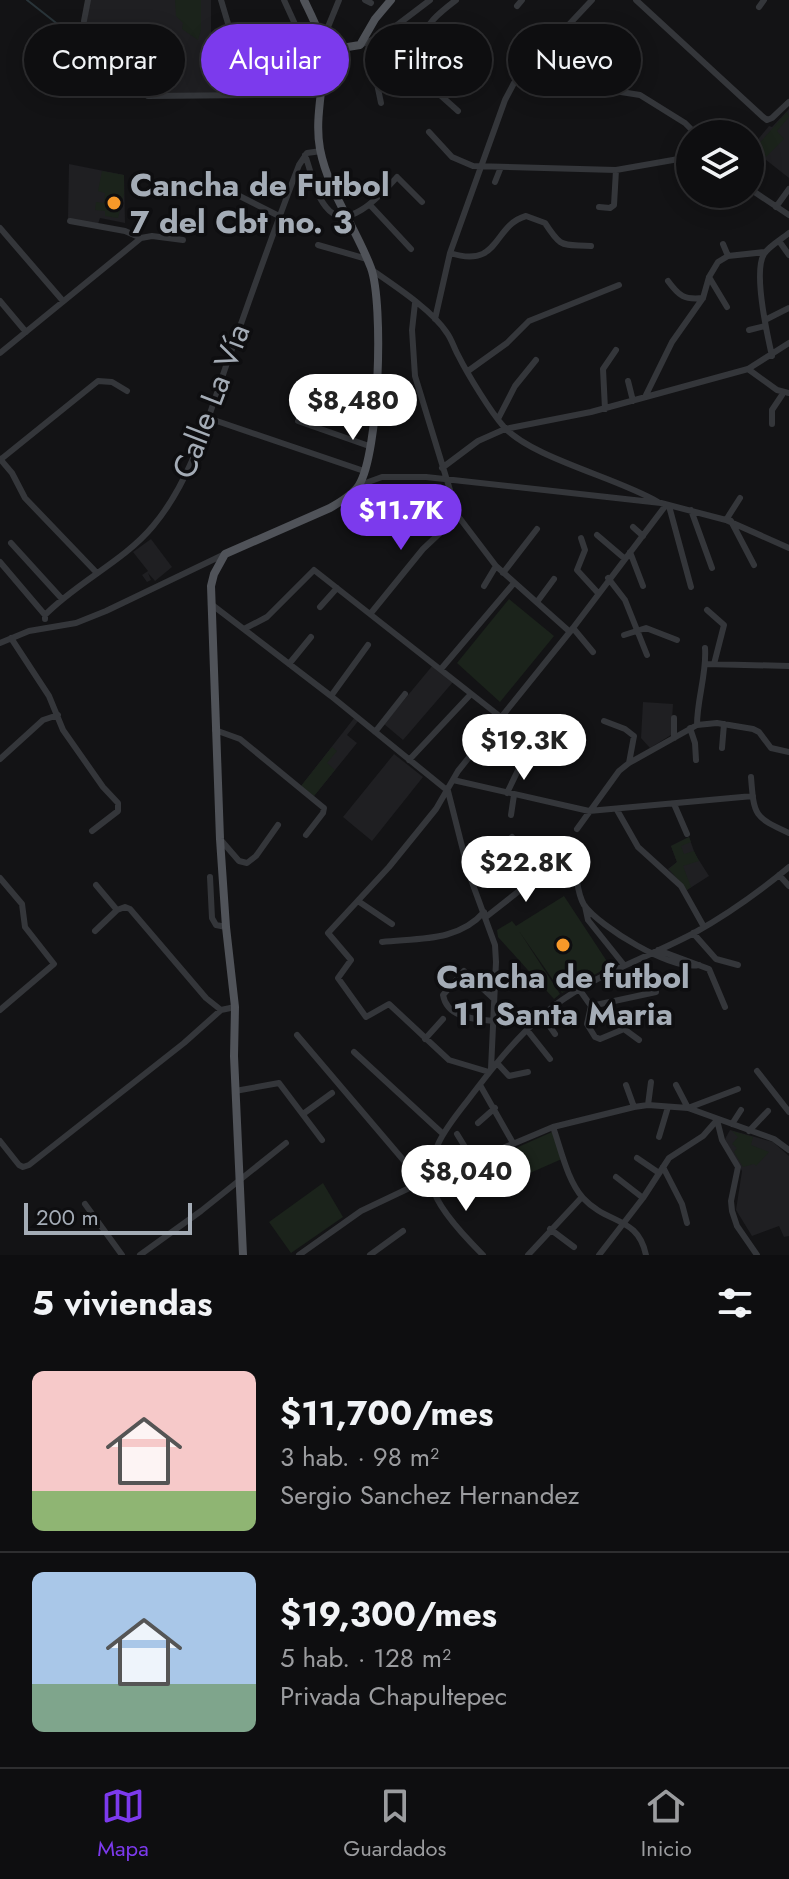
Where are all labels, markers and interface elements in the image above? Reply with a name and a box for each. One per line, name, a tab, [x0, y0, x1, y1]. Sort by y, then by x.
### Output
chip: Comprar	[24, 24, 185, 96]
chip: Alquilar	[201, 24, 349, 96]
chip: Filtros	[365, 24, 492, 96]
chip: Nuevo	[508, 24, 641, 96]
map controls	[676, 120, 764, 208]
button: layers	[676, 120, 764, 208]
place label: Cancha de Futbol 7 del Cbt no. 3	[130, 162, 390, 245]
marker: Cancha de Futbol 7 del Cbt no. 3	[105, 194, 123, 212]
street label: Calle La Vía	[160, 317, 262, 485]
pin: $8,480	[288, 374, 418, 442]
text: $8,480	[307, 381, 399, 419]
pin: $11.7K	[336, 484, 466, 552]
text: $11.7K	[359, 491, 443, 529]
pin: $19.3K	[459, 714, 589, 782]
text: $19.3K	[480, 721, 568, 759]
pin: $22.8K	[461, 836, 591, 904]
text: $22.8K	[479, 843, 573, 881]
marker: Cancha de futbol 11 Santa Maria	[554, 936, 572, 954]
place label: Cancha de futbol 11 Santa Maria	[436, 954, 690, 1037]
pin: $8,040	[401, 1145, 531, 1213]
text: $8,040	[419, 1152, 513, 1190]
scale bar	[24, 1199, 192, 1235]
text: 200 m	[36, 1201, 99, 1233]
text: 5 viviendas	[32, 1279, 213, 1328]
icon: filters	[713, 1281, 757, 1325]
text: $11,700/mes	[280, 1389, 493, 1438]
icon: home	[96, 1403, 192, 1499]
text: 3 hab. · 98 m²	[280, 1438, 439, 1476]
text: Sergio Sanchez Hernandez	[280, 1476, 579, 1514]
text: $19,300/mes	[280, 1590, 497, 1639]
icon: home	[96, 1604, 192, 1700]
text: 5 hab. · 128 m²	[280, 1639, 451, 1677]
text: Privada Chapultepec	[280, 1677, 507, 1715]
tab: Mapa	[97, 1784, 149, 1864]
tab: Guardados	[343, 1784, 446, 1864]
tab: Inicio	[641, 1784, 692, 1864]

